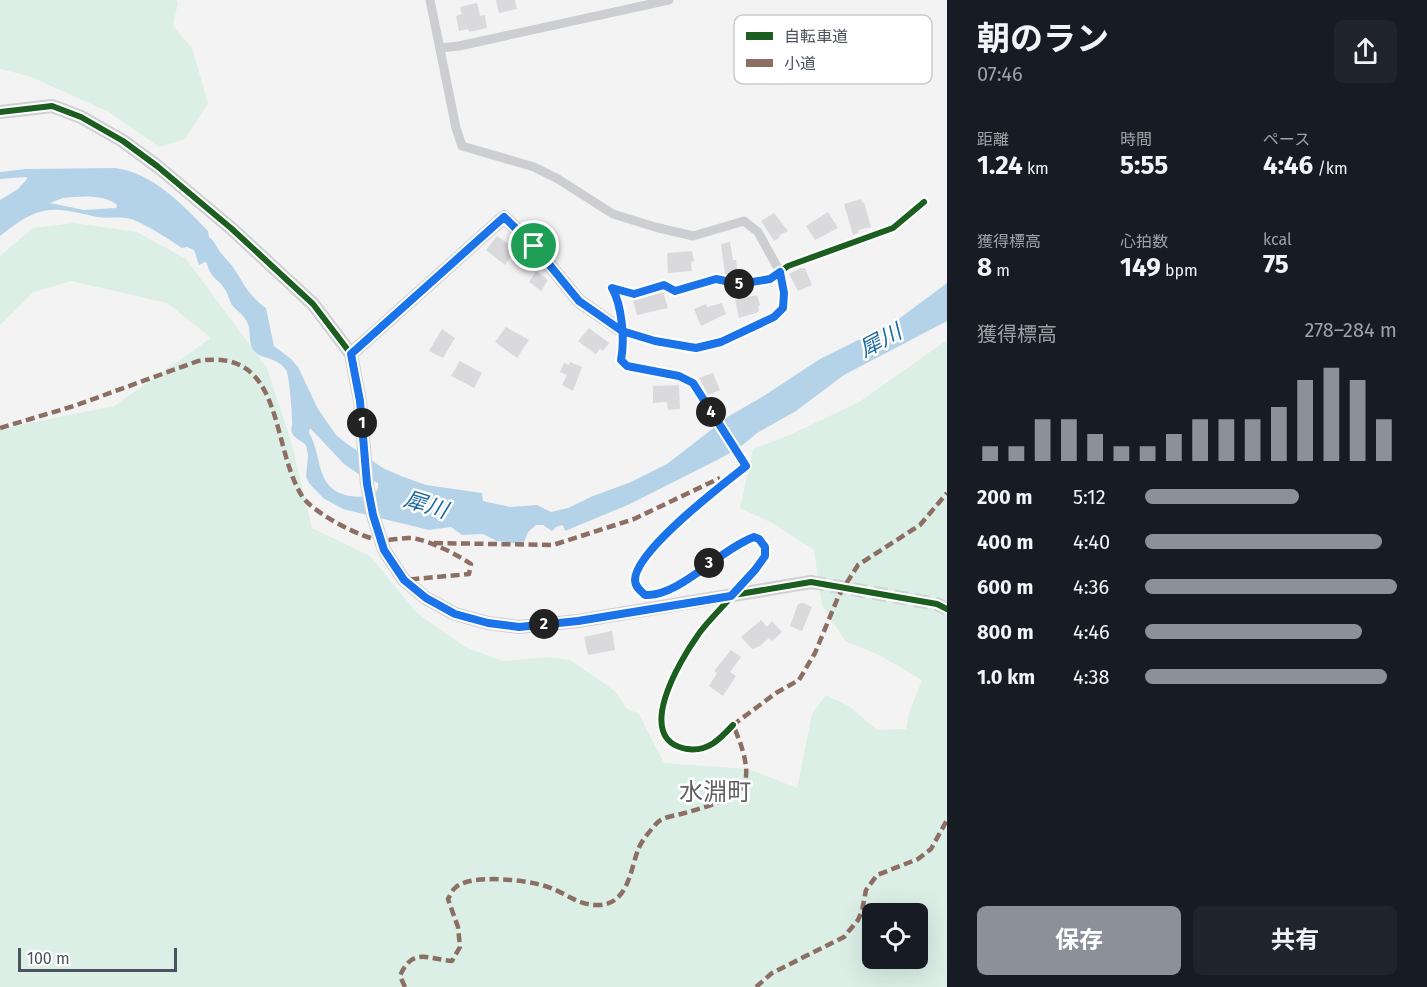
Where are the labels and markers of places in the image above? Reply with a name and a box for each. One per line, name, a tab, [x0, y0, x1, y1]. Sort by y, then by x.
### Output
pin	[508, 220, 559, 271]
pin: 5	[724, 269, 754, 299]
pin: 4	[696, 397, 726, 427]
pin: 1	[347, 408, 377, 438]
pin: 3	[694, 548, 724, 578]
pin: 2	[529, 609, 559, 639]

